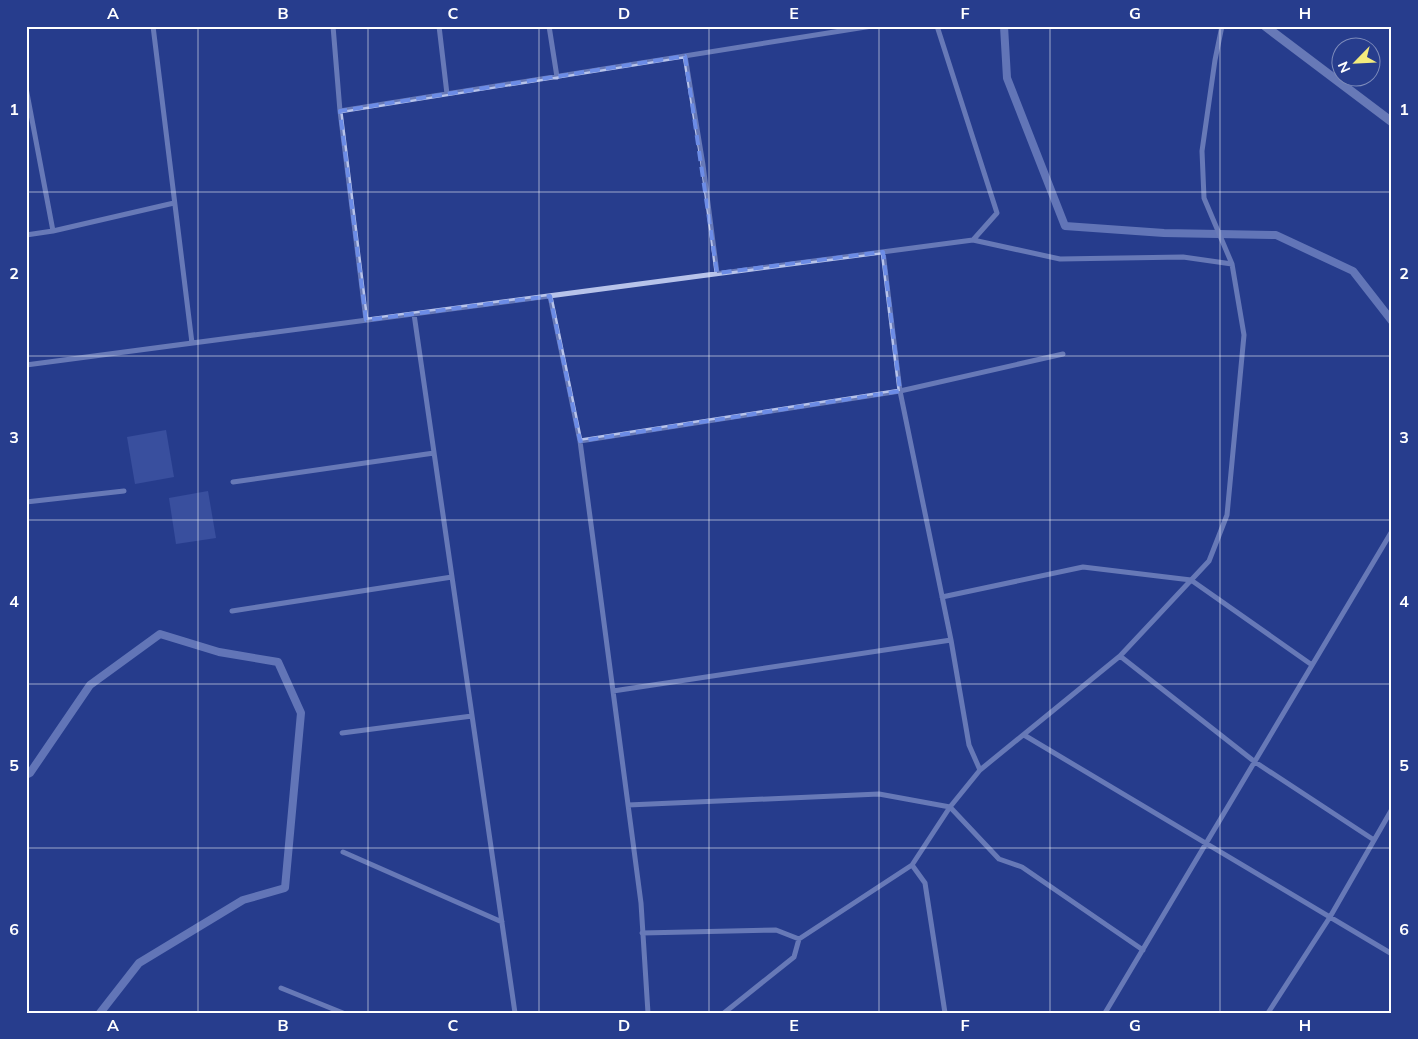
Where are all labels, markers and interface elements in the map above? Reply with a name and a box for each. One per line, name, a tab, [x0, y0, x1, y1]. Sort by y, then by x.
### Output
text: A	[107, 3, 119, 23]
text: B	[277, 3, 289, 23]
text: C	[448, 3, 459, 23]
text: D	[618, 3, 630, 23]
text: E	[789, 3, 799, 23]
text: F	[960, 3, 970, 23]
text: G	[1129, 3, 1141, 23]
text: H	[1299, 3, 1311, 23]
north arrow	[1330, 38, 1380, 88]
text: N	[1334, 59, 1354, 76]
text: 1	[9, 99, 19, 119]
text: 1	[1399, 99, 1409, 119]
text: 2	[9, 263, 19, 283]
text: 2	[1399, 263, 1409, 283]
text: 3	[9, 427, 19, 447]
text: 3	[1399, 427, 1409, 447]
text: 4	[9, 591, 19, 611]
text: 4	[1399, 591, 1409, 611]
text: 5	[9, 755, 19, 775]
text: 5	[1399, 755, 1409, 775]
text: 6	[9, 919, 19, 939]
text: 6	[1399, 919, 1409, 939]
text: A	[107, 1015, 119, 1035]
text: B	[277, 1015, 289, 1035]
text: C	[448, 1015, 459, 1035]
text: D	[618, 1015, 630, 1035]
text: E	[789, 1015, 799, 1035]
text: F	[960, 1015, 970, 1035]
text: G	[1129, 1015, 1141, 1035]
text: H	[1299, 1015, 1311, 1035]

